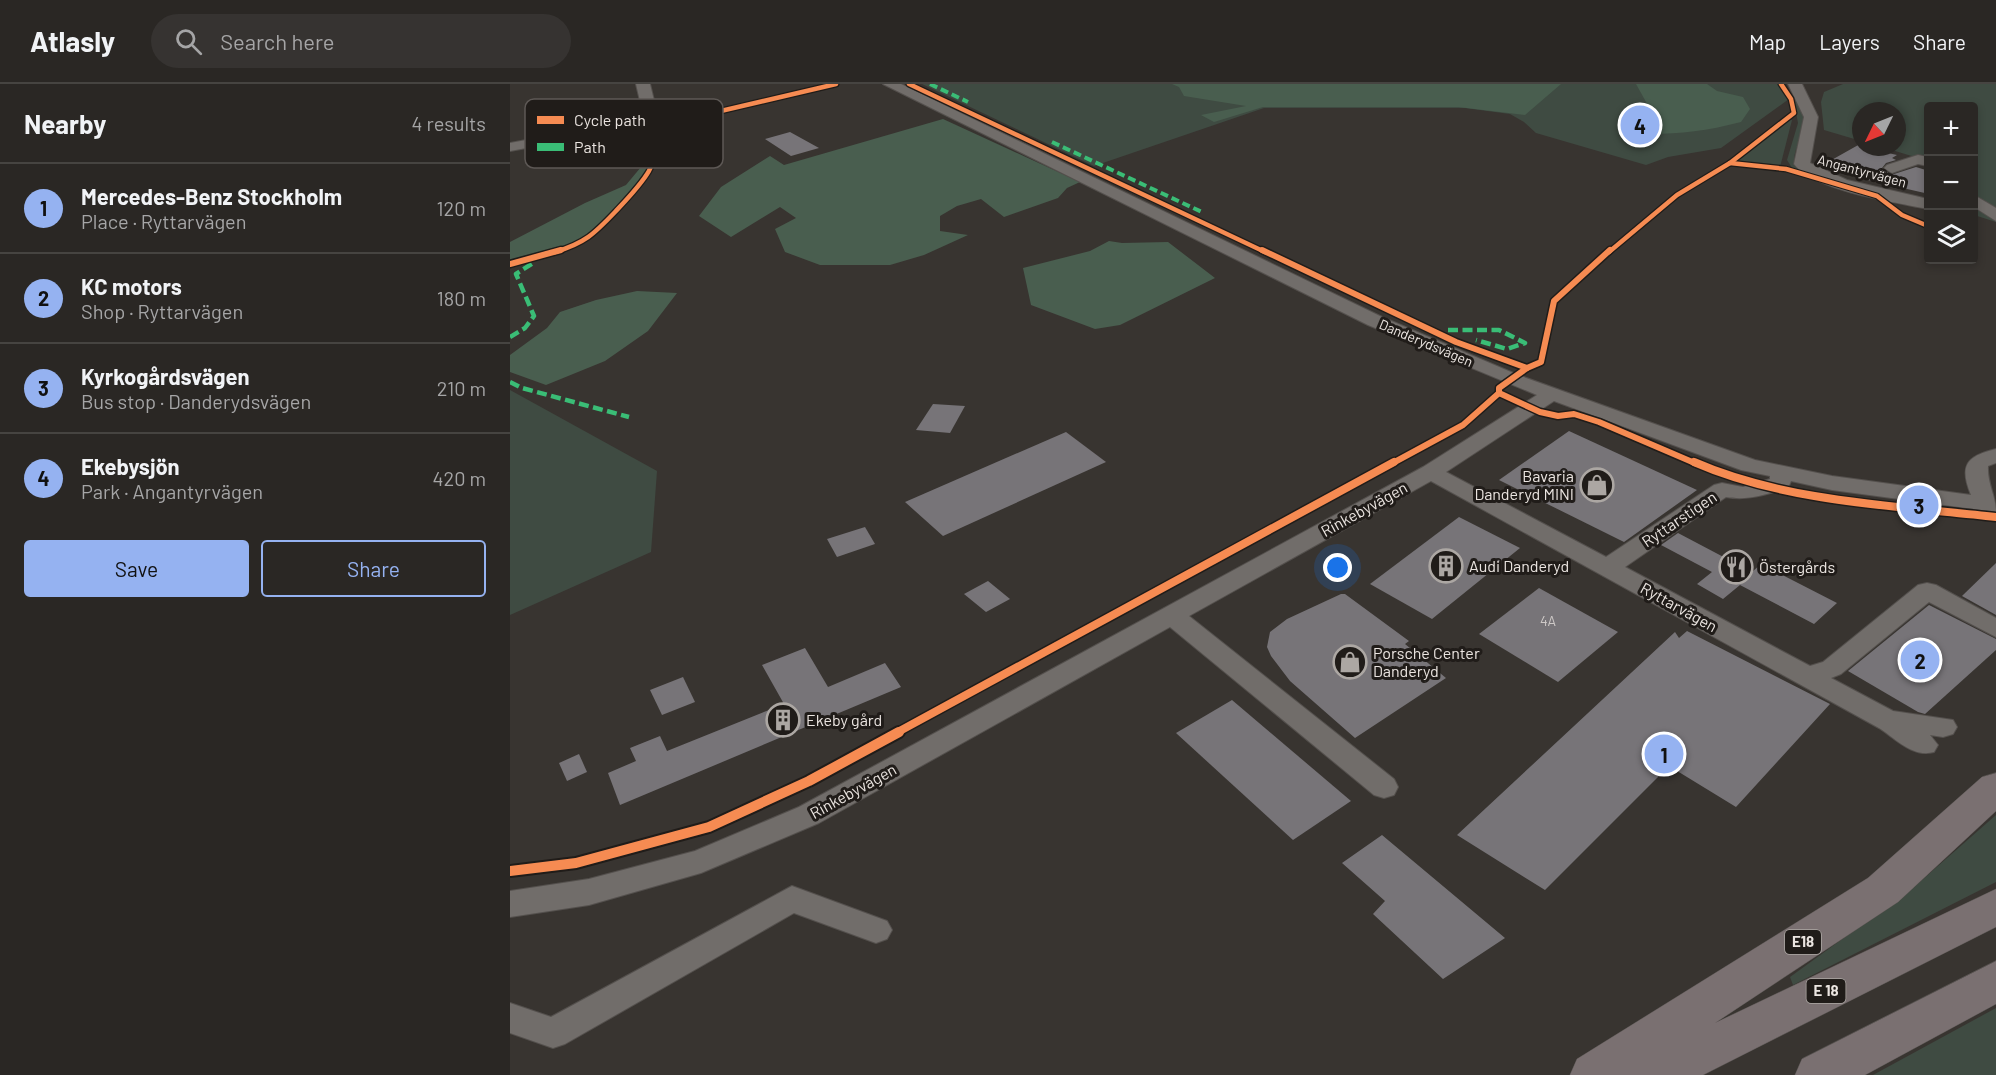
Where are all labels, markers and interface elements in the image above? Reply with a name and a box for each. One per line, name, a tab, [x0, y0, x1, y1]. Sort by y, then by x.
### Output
search box	[151, 14, 571, 68]
text: Atlasly	[30, 24, 115, 58]
icon: search	[172, 25, 205, 58]
text: Search here	[220, 28, 335, 54]
text: Map	[1749, 29, 1786, 54]
text: Layers	[1819, 29, 1880, 54]
text: Share	[1913, 29, 1966, 54]
legend	[525, 99, 723, 168]
pin: 4	[1620, 102, 1660, 147]
north arrow	[1852, 102, 1906, 156]
map controls	[1924, 102, 1978, 264]
button: +	[1924, 102, 1978, 156]
text: Nearby	[24, 108, 106, 139]
text: Cycle path	[574, 110, 646, 129]
text: 4 results	[411, 111, 486, 135]
text: Path	[574, 137, 606, 156]
street label: Angantyrvägen	[1816, 150, 1908, 191]
button: −	[1924, 156, 1978, 210]
text: Mercedes-Benz Stockholm	[81, 183, 342, 209]
text: 1	[40, 196, 47, 220]
text: 120 m	[436, 196, 486, 220]
text: Place · Ryttarvägen	[81, 209, 247, 233]
button: layers	[1924, 210, 1978, 264]
text: KC motors	[81, 273, 182, 299]
text: 2	[38, 286, 49, 310]
text: 180 m	[437, 286, 486, 310]
text: Shop · Ryttarvägen	[81, 299, 243, 323]
street label: Danderydsvägen	[1377, 315, 1476, 370]
text: Kyrkogårdsvägen	[81, 363, 250, 389]
text: 3	[38, 376, 49, 400]
text: 210 m	[437, 376, 486, 400]
text: Bus stop · Danderydsvägen	[81, 389, 311, 413]
text: Ekebysjön	[81, 453, 180, 479]
text: 4	[37, 466, 50, 490]
text: 420 m	[432, 466, 486, 490]
place label: Bavaria Danderyd MINI	[1474, 466, 1574, 503]
shop icon: Bavaria Danderyd MINI	[1579, 467, 1615, 503]
street label: Rinkebyvägen	[1317, 477, 1410, 540]
text: Park · Angantyrvägen	[81, 479, 263, 503]
pin: 3	[1900, 482, 1938, 528]
street label: Ryttarstigen	[1638, 487, 1720, 551]
button: Save	[24, 540, 249, 597]
button: Share	[261, 540, 486, 597]
building icon: Audi Danderyd	[1428, 548, 1464, 584]
restaurant icon: Östergårds	[1718, 549, 1754, 585]
your location	[1323, 553, 1352, 582]
place label: Audi Danderyd	[1469, 556, 1569, 575]
place label: Östergårds	[1759, 557, 1835, 576]
street label: Ryttarvägen	[1638, 578, 1721, 635]
house number: 4A	[1540, 612, 1557, 629]
pin: 2	[1900, 638, 1940, 682]
place label: Porsche Center Danderyd	[1373, 643, 1480, 680]
shop icon: Porsche Center Danderyd	[1332, 644, 1368, 680]
building icon: Ekeby gård	[765, 702, 801, 738]
place label: Ekeby gård	[806, 710, 882, 729]
pin: 1	[1644, 732, 1684, 776]
street label: Rinkebyvägen	[806, 759, 899, 822]
road number: E18	[1785, 930, 1821, 954]
road number: E 18	[1806, 979, 1846, 1003]

